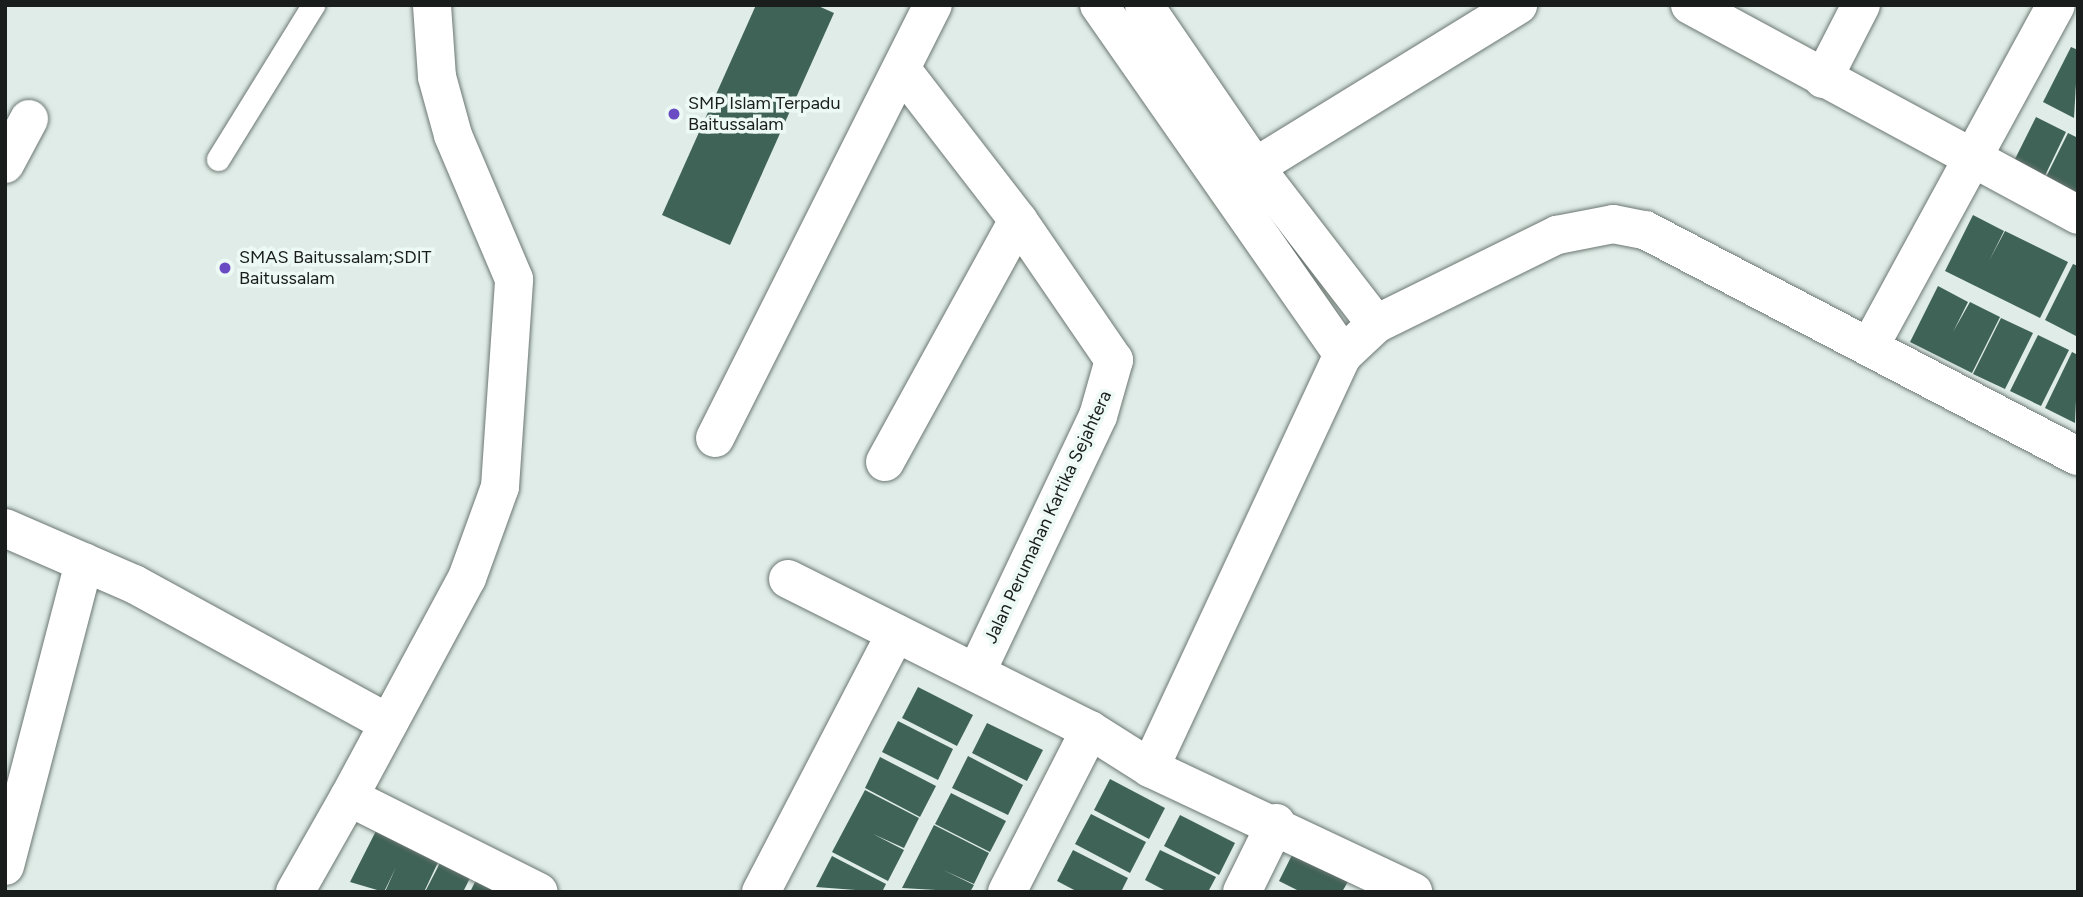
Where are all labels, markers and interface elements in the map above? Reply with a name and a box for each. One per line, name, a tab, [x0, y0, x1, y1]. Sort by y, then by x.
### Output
place label: SMP Islam Terpadu Baitussalam	[688, 93, 840, 136]
marker: SMP Islam Terpadu Baitussalam	[666, 106, 682, 122]
place label: SMAS Baitussalam;SDIT Baitussalam	[239, 247, 431, 290]
marker: SMAS Baitussalam;SDIT Baitussalam	[217, 260, 233, 276]
street label: Jalan Perumahan Kartika Sejahtera	[980, 387, 1116, 647]

